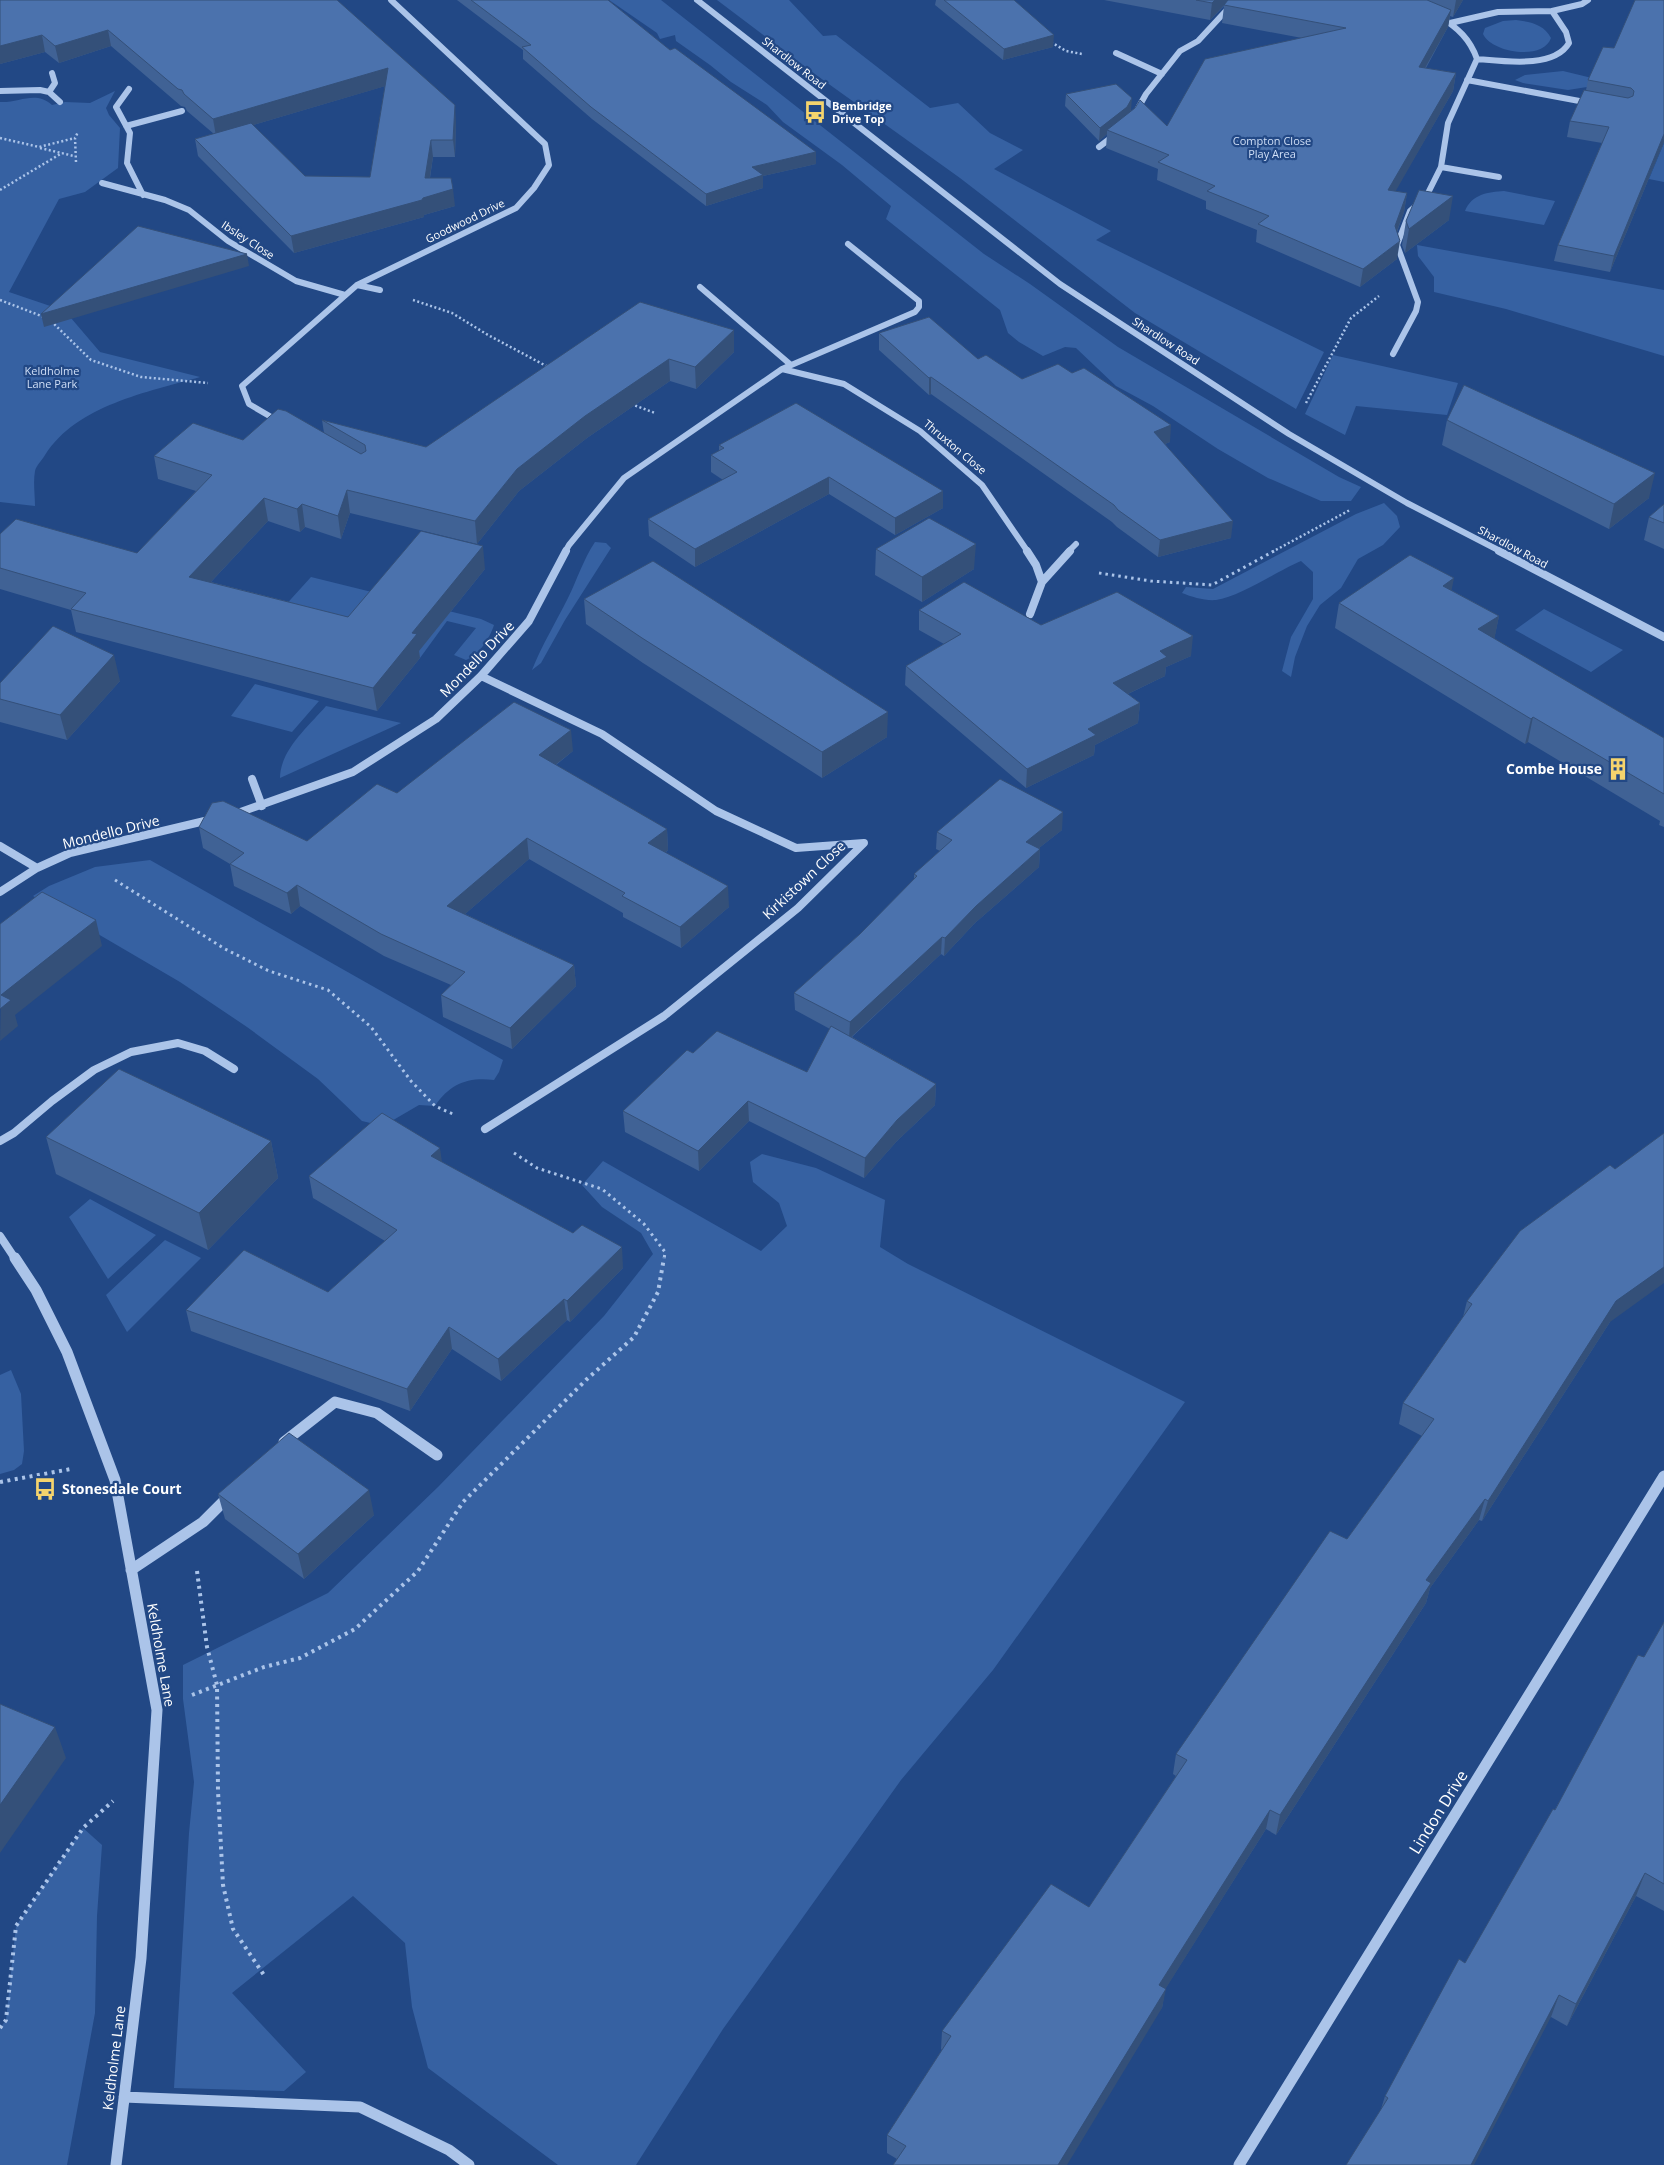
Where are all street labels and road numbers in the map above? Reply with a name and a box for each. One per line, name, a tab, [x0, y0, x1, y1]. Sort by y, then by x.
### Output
street label: Shardlow Road	[759, 33, 829, 92]
street label: Goodwood Drive	[423, 195, 507, 246]
street label: Ibsley Close	[219, 217, 278, 262]
street label: Shardlow Road	[1130, 313, 1203, 368]
street label: Thruxton Close	[921, 416, 990, 477]
street label: Shardlow Road	[1476, 522, 1551, 571]
street label: Mondello Drive	[435, 616, 518, 701]
street label: Mondello Drive	[60, 810, 162, 853]
street label: Kirkistown Close	[758, 836, 849, 923]
street label: Keldholme Lane	[143, 1602, 180, 1708]
street label: Lindon Drive	[1404, 1766, 1472, 1858]
street label: Keldholme Lane	[98, 2005, 129, 2111]

